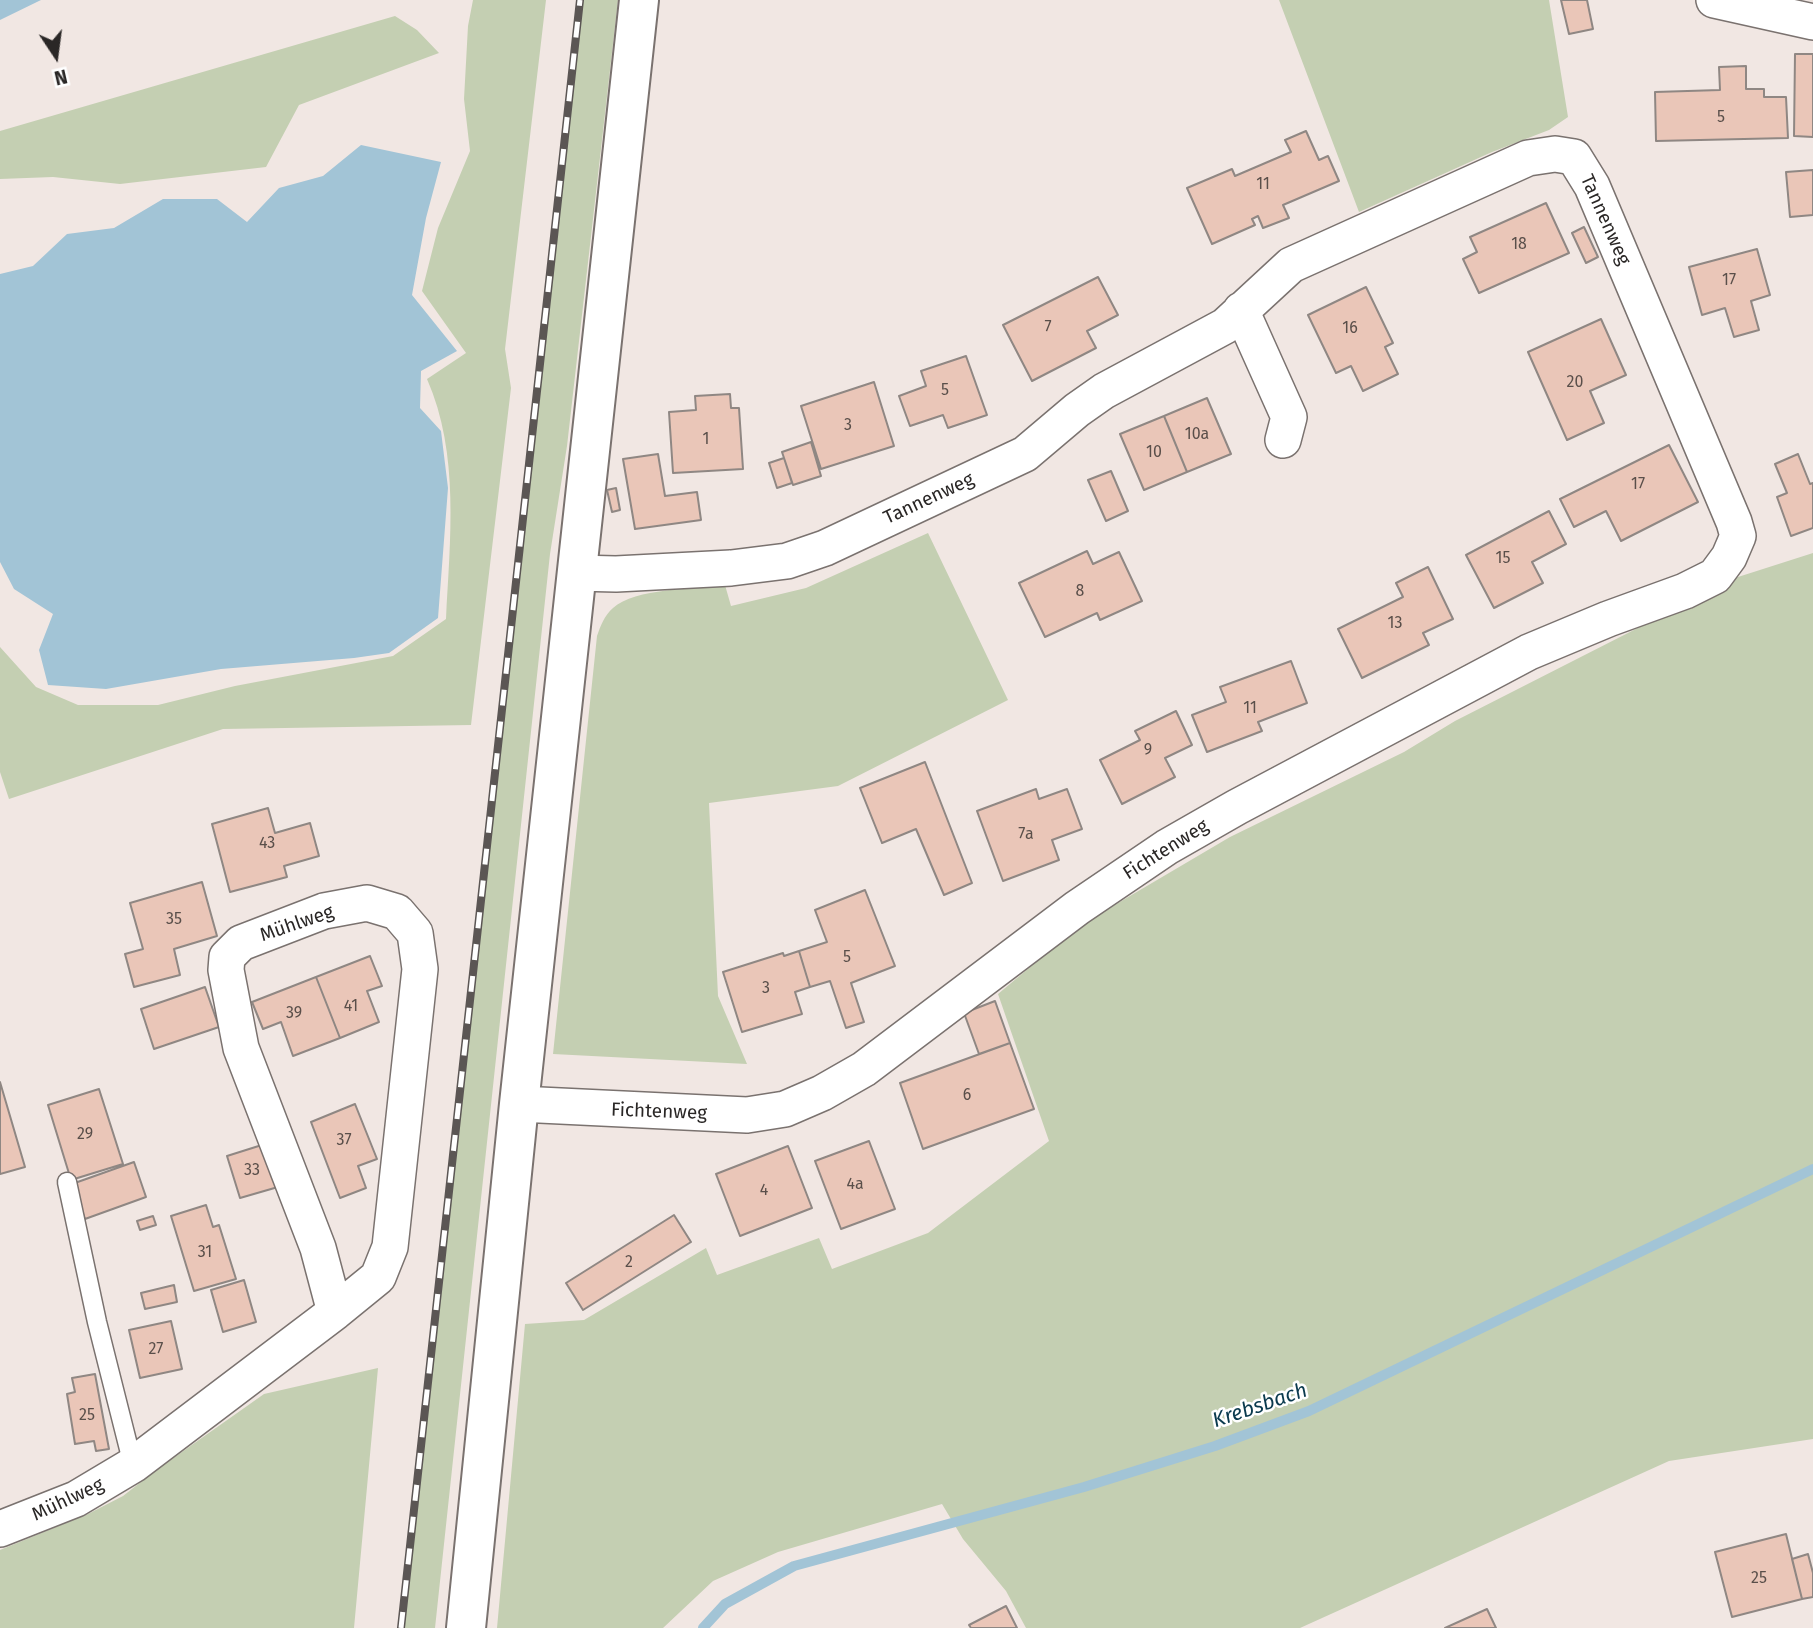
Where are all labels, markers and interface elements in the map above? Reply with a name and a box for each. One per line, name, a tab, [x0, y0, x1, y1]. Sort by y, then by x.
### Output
north arrow	[21, 21, 91, 91]
text: N	[52, 64, 70, 90]
house number: 5	[1717, 108, 1725, 128]
street label: Tannenweg	[1575, 171, 1635, 269]
house number: 11	[1256, 175, 1270, 195]
house number: 18	[1511, 235, 1527, 255]
house number: 17	[1722, 271, 1736, 291]
house number: 7	[1044, 318, 1052, 338]
house number: 16	[1342, 319, 1358, 339]
house number: 20	[1567, 373, 1583, 393]
house number: 5	[941, 381, 949, 401]
house number: 3	[844, 416, 852, 436]
house number: 10a	[1185, 425, 1209, 445]
house number: 1	[703, 430, 709, 450]
house number: 10	[1146, 443, 1162, 463]
street label: Tannenweg	[880, 468, 978, 530]
house number: 17	[1631, 475, 1645, 495]
house number: 15	[1496, 549, 1510, 569]
house number: 8	[1076, 582, 1084, 602]
house number: 13	[1388, 614, 1402, 634]
house number: 11	[1243, 699, 1257, 719]
house number: 9	[1144, 741, 1152, 761]
street label: Fichtenweg	[1119, 815, 1213, 885]
house number: 7a	[1018, 825, 1034, 845]
house number: 43	[259, 834, 275, 854]
street label: Mühlweg	[257, 901, 337, 947]
house number: 35	[166, 910, 182, 930]
house number: 5	[843, 948, 851, 968]
house number: 3	[762, 979, 770, 999]
house number: 41	[344, 997, 358, 1017]
house number: 39	[286, 1004, 302, 1024]
house number: 6	[963, 1086, 971, 1106]
street label: Fichtenweg	[611, 1099, 707, 1125]
house number: 29	[77, 1125, 93, 1145]
house number: 37	[336, 1131, 352, 1151]
house number: 33	[244, 1161, 260, 1181]
house number: 4a	[846, 1175, 864, 1195]
house number: 4	[760, 1181, 768, 1201]
house number: 31	[198, 1243, 212, 1263]
house number: 2	[625, 1253, 633, 1273]
house number: 27	[149, 1340, 163, 1360]
water label: Krebsbach	[1209, 1378, 1311, 1434]
house number: 25	[79, 1406, 95, 1426]
street label: Mühlweg	[29, 1474, 107, 1526]
house number: 25	[1751, 1569, 1767, 1589]

